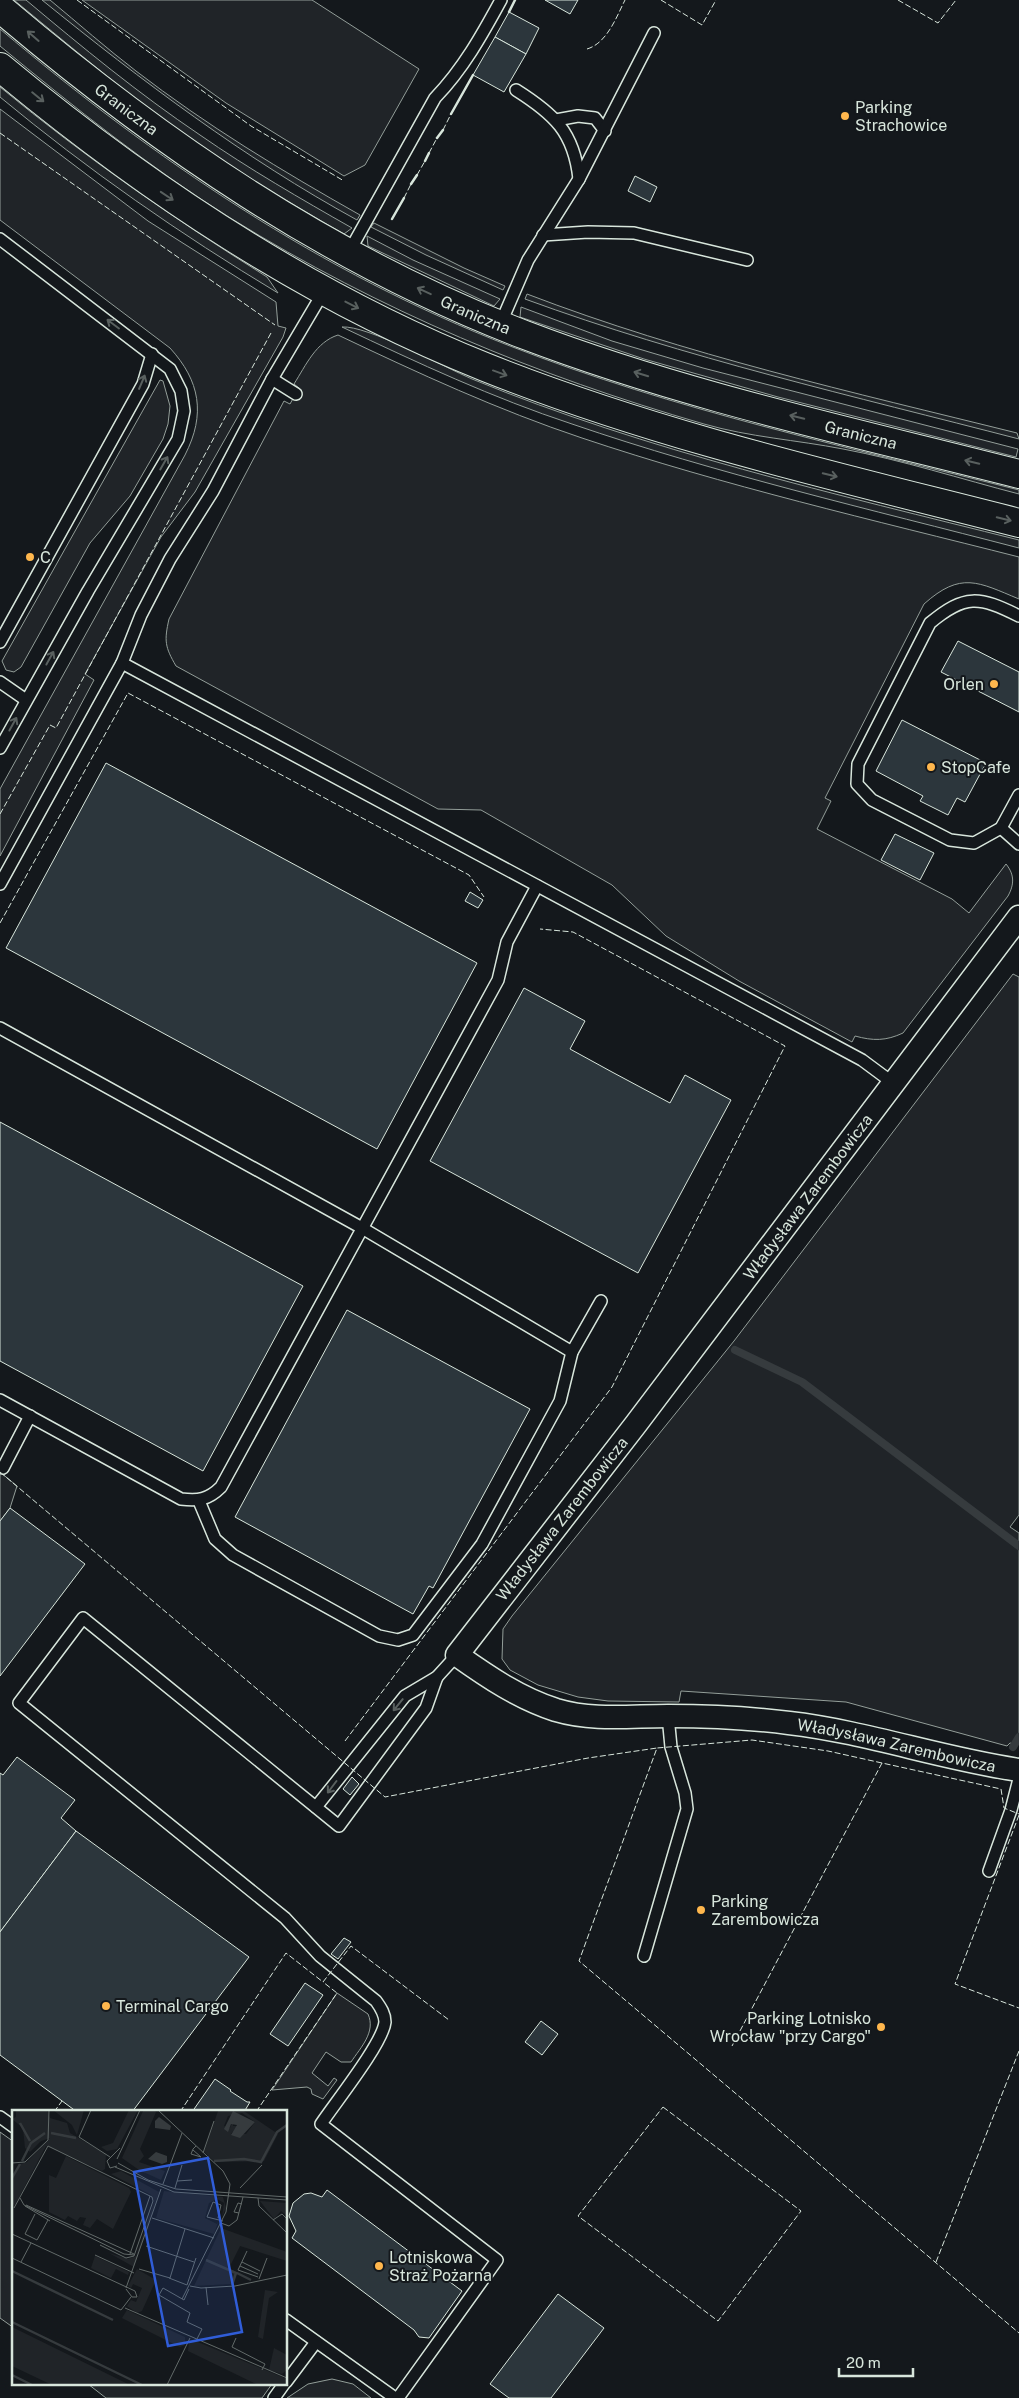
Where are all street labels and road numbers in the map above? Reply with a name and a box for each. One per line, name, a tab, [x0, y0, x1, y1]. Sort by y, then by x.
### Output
street label: Graniczna	[91, 79, 162, 139]
street label: Graniczna	[438, 291, 513, 338]
street label: Graniczna	[823, 417, 899, 453]
street label: Władysława Zarembowicza	[739, 1110, 877, 1284]
street label: Władysława Zarembowicza	[492, 1433, 632, 1605]
street label: Władysława Zarembowicza	[796, 1715, 997, 1776]

